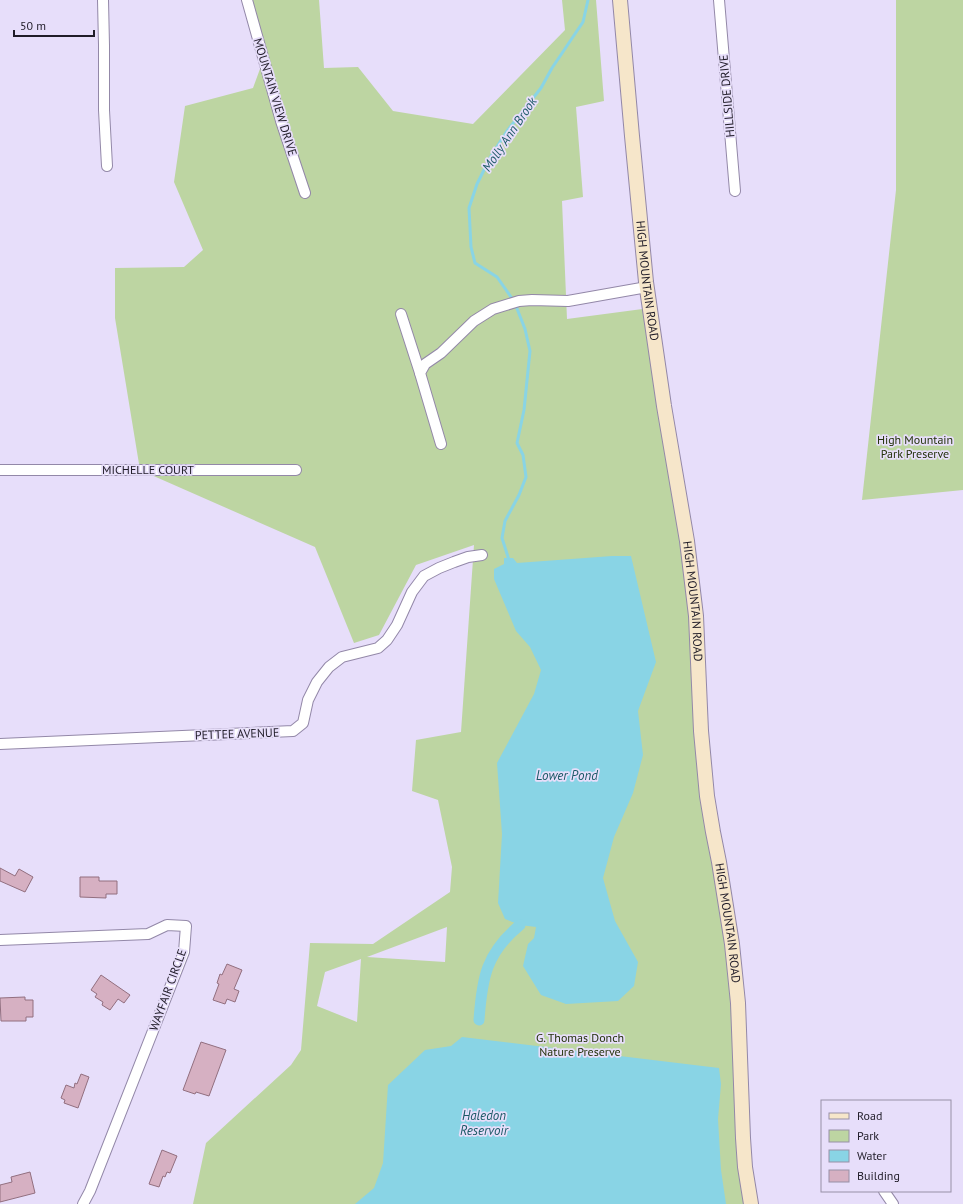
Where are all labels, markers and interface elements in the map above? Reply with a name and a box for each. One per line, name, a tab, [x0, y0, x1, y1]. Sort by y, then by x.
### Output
scale bar	[14, 12, 94, 38]
text: 50 m	[20, 18, 46, 33]
street label: MOUNTAIN VIEW DRIVE	[250, 36, 301, 157]
street label: HILLSIDE DRIVE	[715, 54, 738, 138]
water label: Molly Ann Brook	[478, 93, 541, 175]
street label: HIGH MOUNTAIN ROAD	[633, 220, 662, 342]
park label: High Mountain Park Preserve	[877, 432, 953, 461]
street label: MICHELLE COURT	[102, 462, 194, 477]
street label: HIGH MOUNTAIN ROAD	[680, 540, 706, 662]
street label: PETTEE AVENUE	[195, 725, 279, 742]
water label: Lower Pond	[536, 767, 598, 784]
street label: HIGH MOUNTAIN ROAD	[712, 862, 744, 984]
street label: WAYFAIR CIRCLE	[146, 947, 189, 1033]
park label: G. Thomas Donch Nature Preserve	[536, 1030, 624, 1059]
legend	[821, 1100, 951, 1192]
water label: Haledon Reservoir	[460, 1107, 509, 1139]
text: Road	[857, 1108, 882, 1123]
text: Park	[857, 1128, 879, 1143]
text: Water	[857, 1148, 887, 1163]
text: Building	[857, 1168, 900, 1183]

